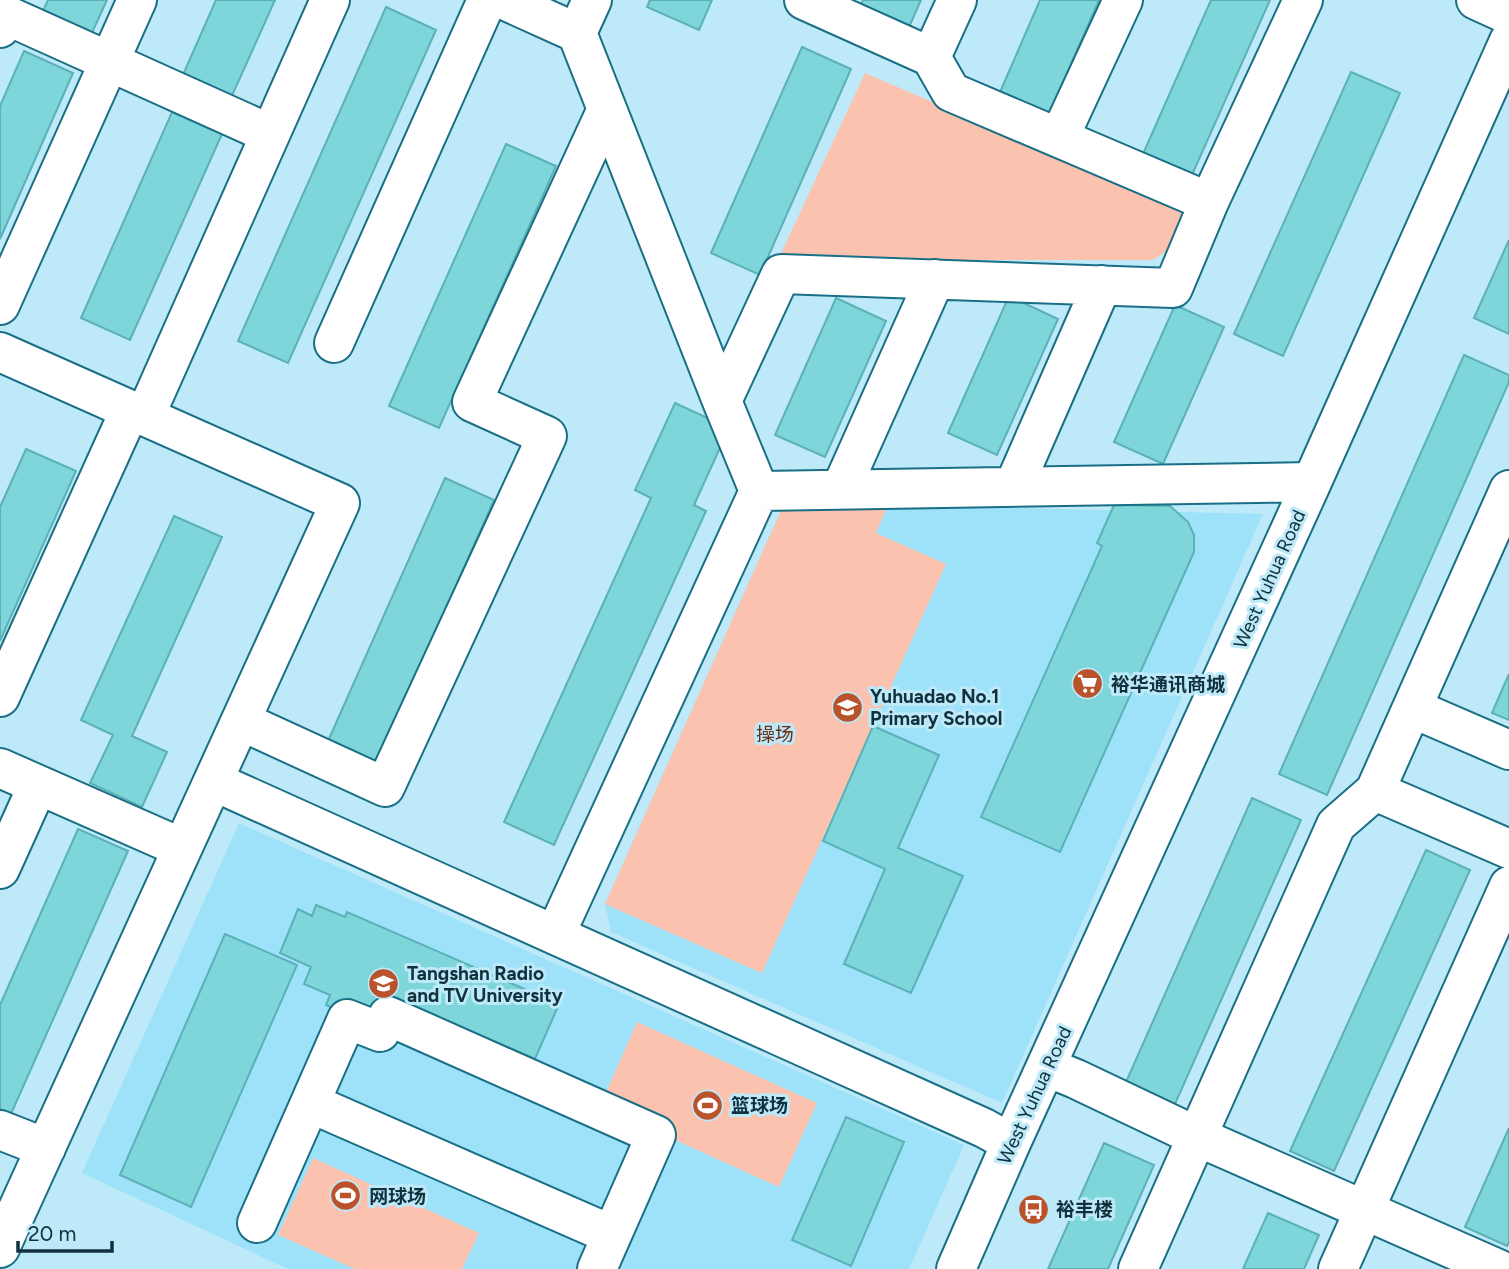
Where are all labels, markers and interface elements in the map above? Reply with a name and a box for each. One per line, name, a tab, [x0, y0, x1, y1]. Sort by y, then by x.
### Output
street label: West Yuhua Road	[1229, 506, 1310, 652]
supermarket icon: 裕华通讯商城	[1071, 667, 1105, 701]
place label: 裕华通讯商城	[1111, 673, 1225, 696]
place label: Yuhuadao No.1 Primary School	[870, 685, 1002, 730]
school or university icon: Yuhuadao No.1 Primary School	[830, 690, 864, 724]
park label: 操场	[756, 723, 794, 746]
place label: Tangshan Radio and TV University	[407, 962, 563, 1007]
school or university icon: Tangshan Radio and TV University	[367, 967, 401, 1001]
street label: West Yuhua Road	[992, 1023, 1076, 1168]
sports icon: 篮球场	[691, 1088, 725, 1122]
place label: 篮球场	[731, 1094, 788, 1117]
sports icon: 网球场	[329, 1179, 363, 1213]
place label: 网球场	[369, 1185, 426, 1208]
bus stop icon: 裕丰楼	[1016, 1192, 1050, 1226]
place label: 裕丰楼	[1056, 1198, 1113, 1221]
scale bar	[18, 1210, 112, 1254]
text: 20 m	[28, 1221, 76, 1246]

